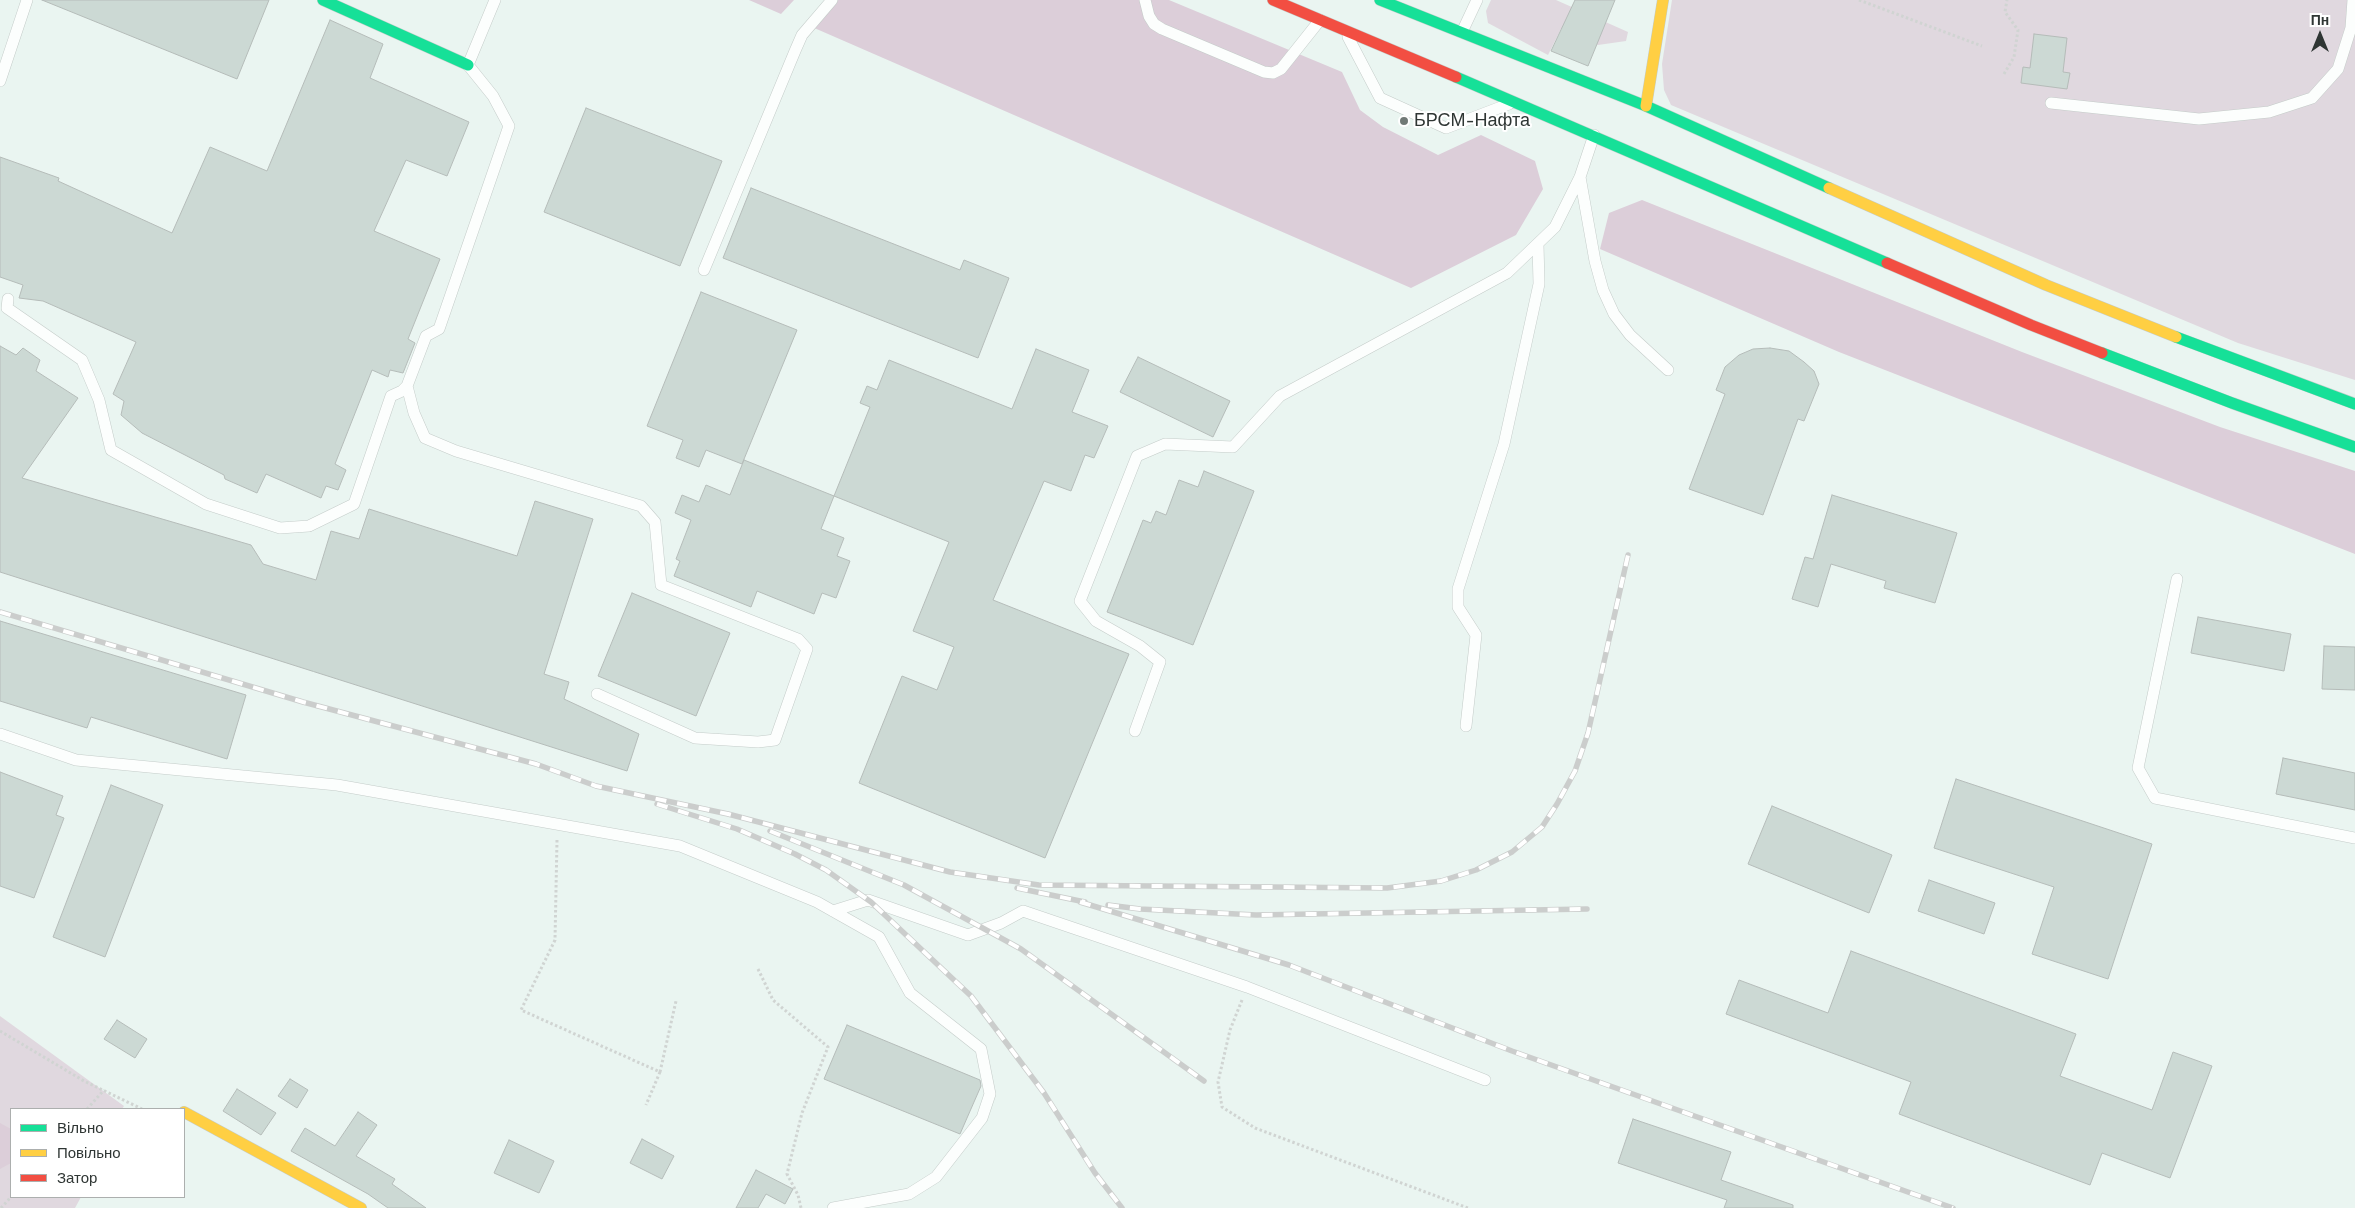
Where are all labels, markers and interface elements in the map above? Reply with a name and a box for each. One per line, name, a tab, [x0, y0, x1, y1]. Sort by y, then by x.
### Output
north arrow	[2295, 10, 2345, 60]
text: Пн	[2311, 12, 2329, 28]
place label: БРСМ-Нафта	[1414, 110, 1530, 132]
marker: БРСМ-Нафта	[1398, 115, 1410, 127]
legend	[10, 1108, 185, 1198]
text: Вільно	[57, 1119, 104, 1137]
text: Повільно	[57, 1144, 121, 1162]
text: Затор	[57, 1169, 97, 1187]

